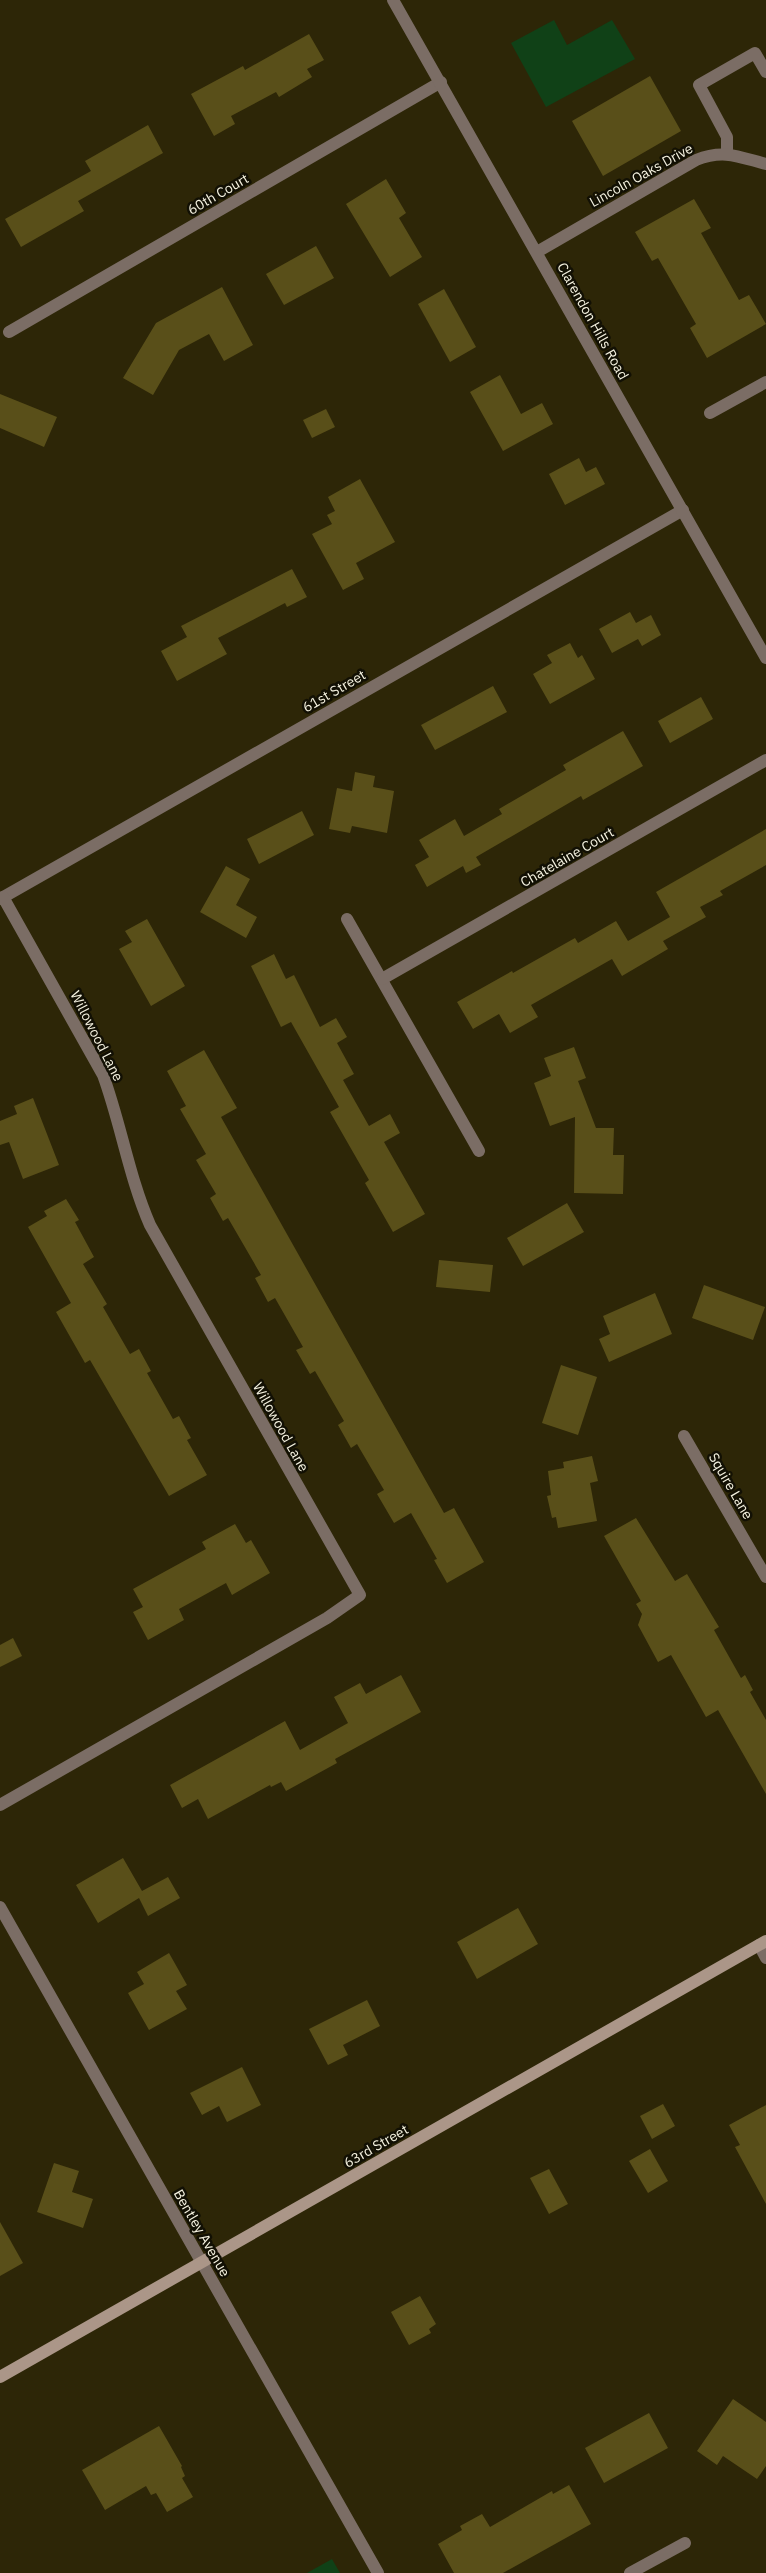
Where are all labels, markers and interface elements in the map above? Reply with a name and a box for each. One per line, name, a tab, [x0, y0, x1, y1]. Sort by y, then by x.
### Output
street label: Lincoln Oaks Drive	[586, 139, 696, 211]
street label: 60th Court	[184, 169, 252, 219]
street label: Clarendon Hills Road	[553, 259, 633, 383]
street label: 61st Street	[299, 666, 369, 716]
street label: Chatelaine Court	[517, 823, 617, 891]
street label: Willowood Lane	[66, 988, 128, 1085]
street label: Willowood Lane	[249, 1379, 313, 1475]
street label: Squire Lane	[705, 1450, 757, 1523]
street label: 63rd Street	[340, 2120, 412, 2172]
street label: Bentley Avenue	[170, 2186, 234, 2280]

